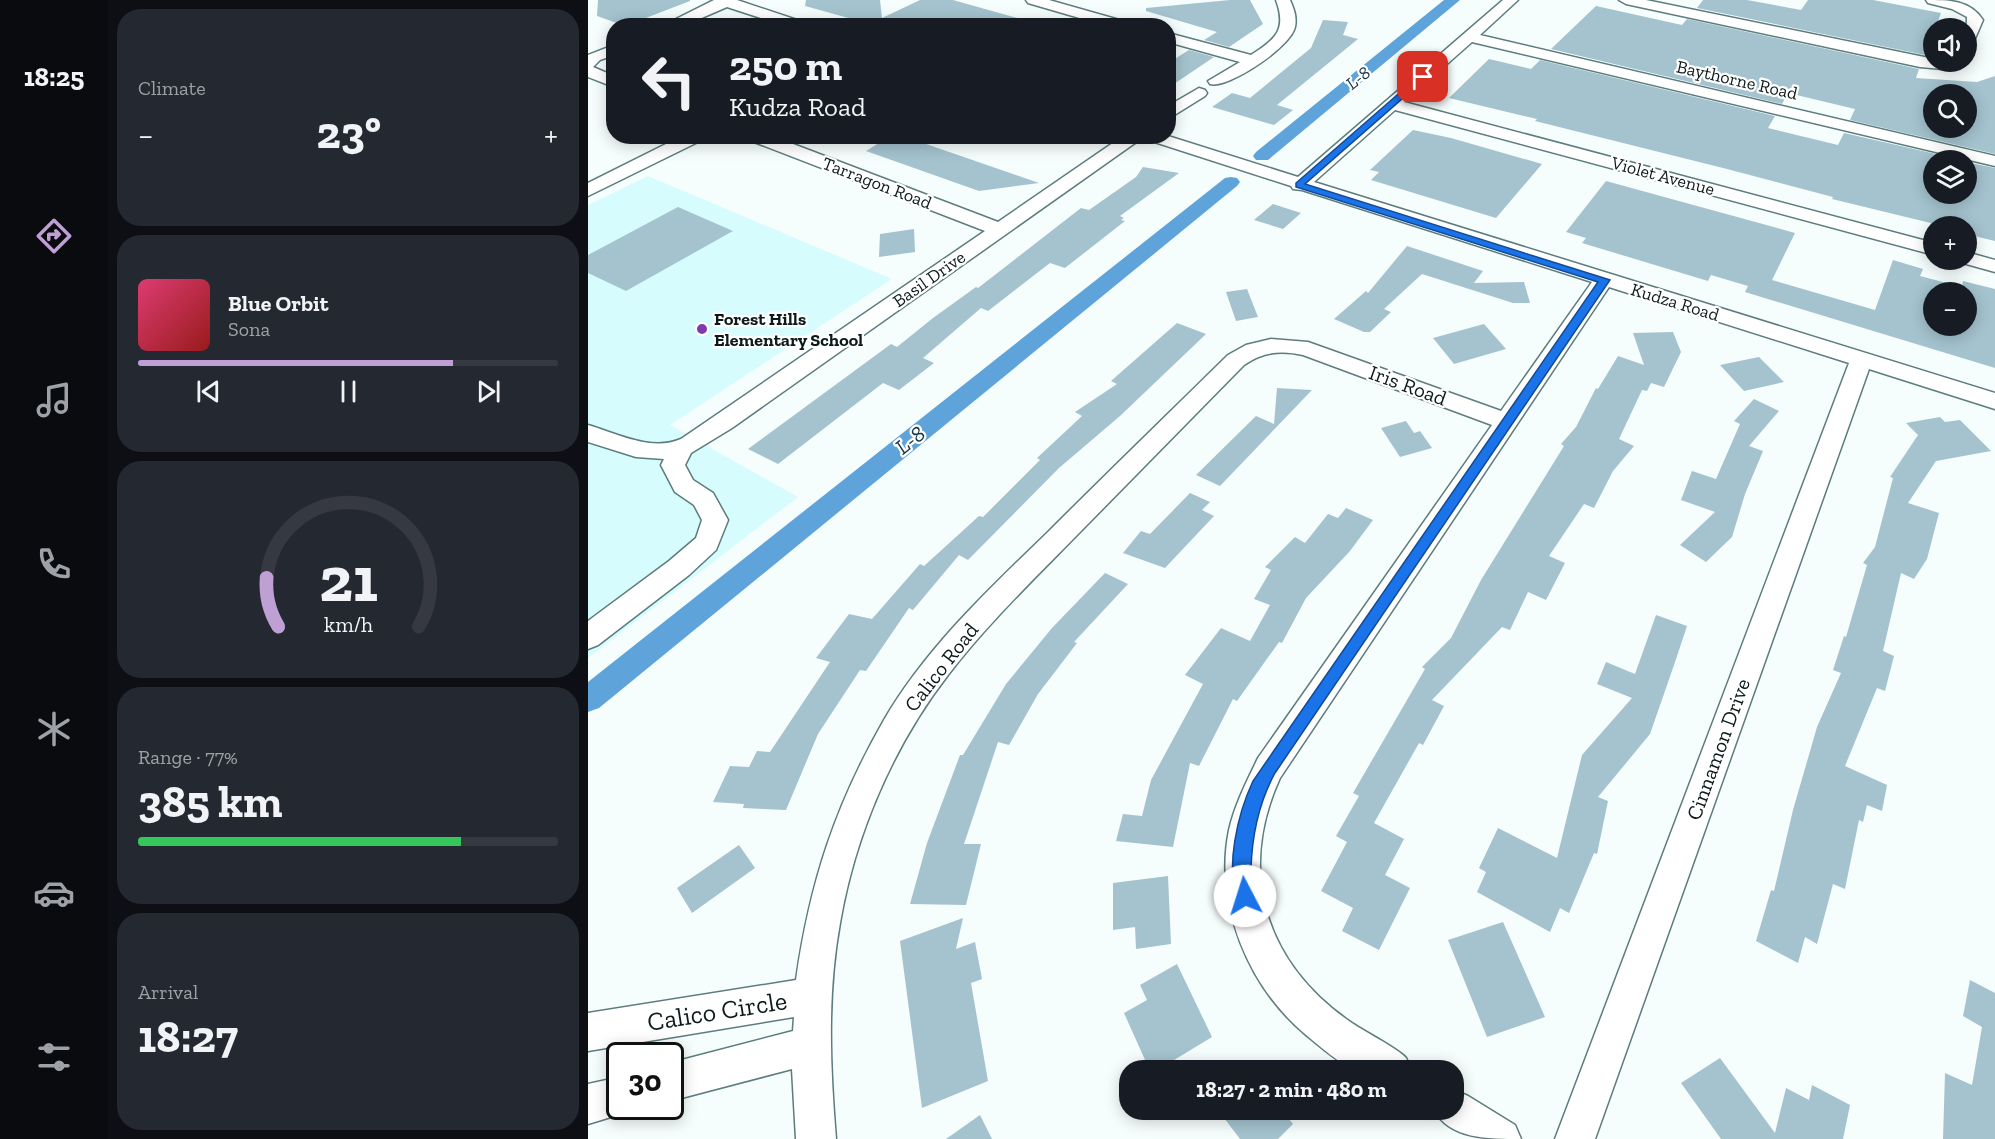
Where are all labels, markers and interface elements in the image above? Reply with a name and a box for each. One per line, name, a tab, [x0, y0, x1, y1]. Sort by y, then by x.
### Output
map controls	[1923, 18, 1977, 336]
button: sound	[1923, 18, 1977, 72]
text: 250 m	[729, 40, 842, 91]
icon: left	[630, 42, 708, 120]
pin	[1397, 51, 1448, 102]
street label: Baythorne Road	[1674, 55, 1800, 105]
icon: arrive	[1406, 60, 1439, 93]
text: 18:25	[24, 61, 84, 93]
water label: L-8	[1341, 62, 1375, 94]
text: Climate	[138, 76, 206, 100]
button: search	[1923, 84, 1977, 138]
text: Kudza Road	[729, 91, 866, 123]
text: 23°	[317, 106, 381, 160]
text: −	[138, 115, 153, 154]
text: +	[544, 115, 558, 154]
button: layers	[1923, 150, 1977, 204]
street label: Violet Avenue	[1608, 151, 1717, 200]
street label: Tarragon Road	[819, 152, 935, 214]
icon: directions	[33, 215, 75, 257]
button: +	[1923, 216, 1977, 270]
street label: Basil Drive	[888, 246, 970, 312]
street label: Kudza Road	[1628, 278, 1722, 326]
button: −	[1923, 282, 1977, 336]
text: Blue Orbit	[228, 290, 328, 317]
place label: Forest Hills Elementary School	[714, 308, 863, 351]
text: Sona	[228, 317, 270, 341]
marker: Forest Hills Elementary School	[695, 322, 709, 336]
street label: Iris Road	[1366, 359, 1451, 411]
icon: previous	[192, 375, 225, 408]
icon: pause	[332, 375, 365, 408]
icon: next	[472, 375, 505, 408]
icon: music	[33, 379, 75, 421]
water label: L-8	[890, 420, 930, 460]
text: 21	[319, 542, 377, 617]
icon: phone	[33, 543, 75, 585]
text: km/h	[324, 612, 372, 637]
street label: Calico Road	[899, 617, 984, 716]
street label: Cinnamon Drive	[1681, 675, 1755, 823]
icon: climate	[33, 708, 75, 750]
text: Range · 77%	[138, 745, 238, 769]
text: 385 km	[138, 775, 282, 829]
position arrow	[1213, 864, 1277, 928]
icon: car	[33, 872, 75, 914]
text: Arrival	[138, 980, 198, 1004]
street label: Calico Circle	[645, 984, 789, 1038]
text: 18:27	[138, 1010, 238, 1064]
icon: filters	[33, 1036, 75, 1078]
speed limit sign: 30	[606, 1042, 684, 1120]
text: 18:27 · 2 min · 480 m	[1196, 1076, 1387, 1103]

